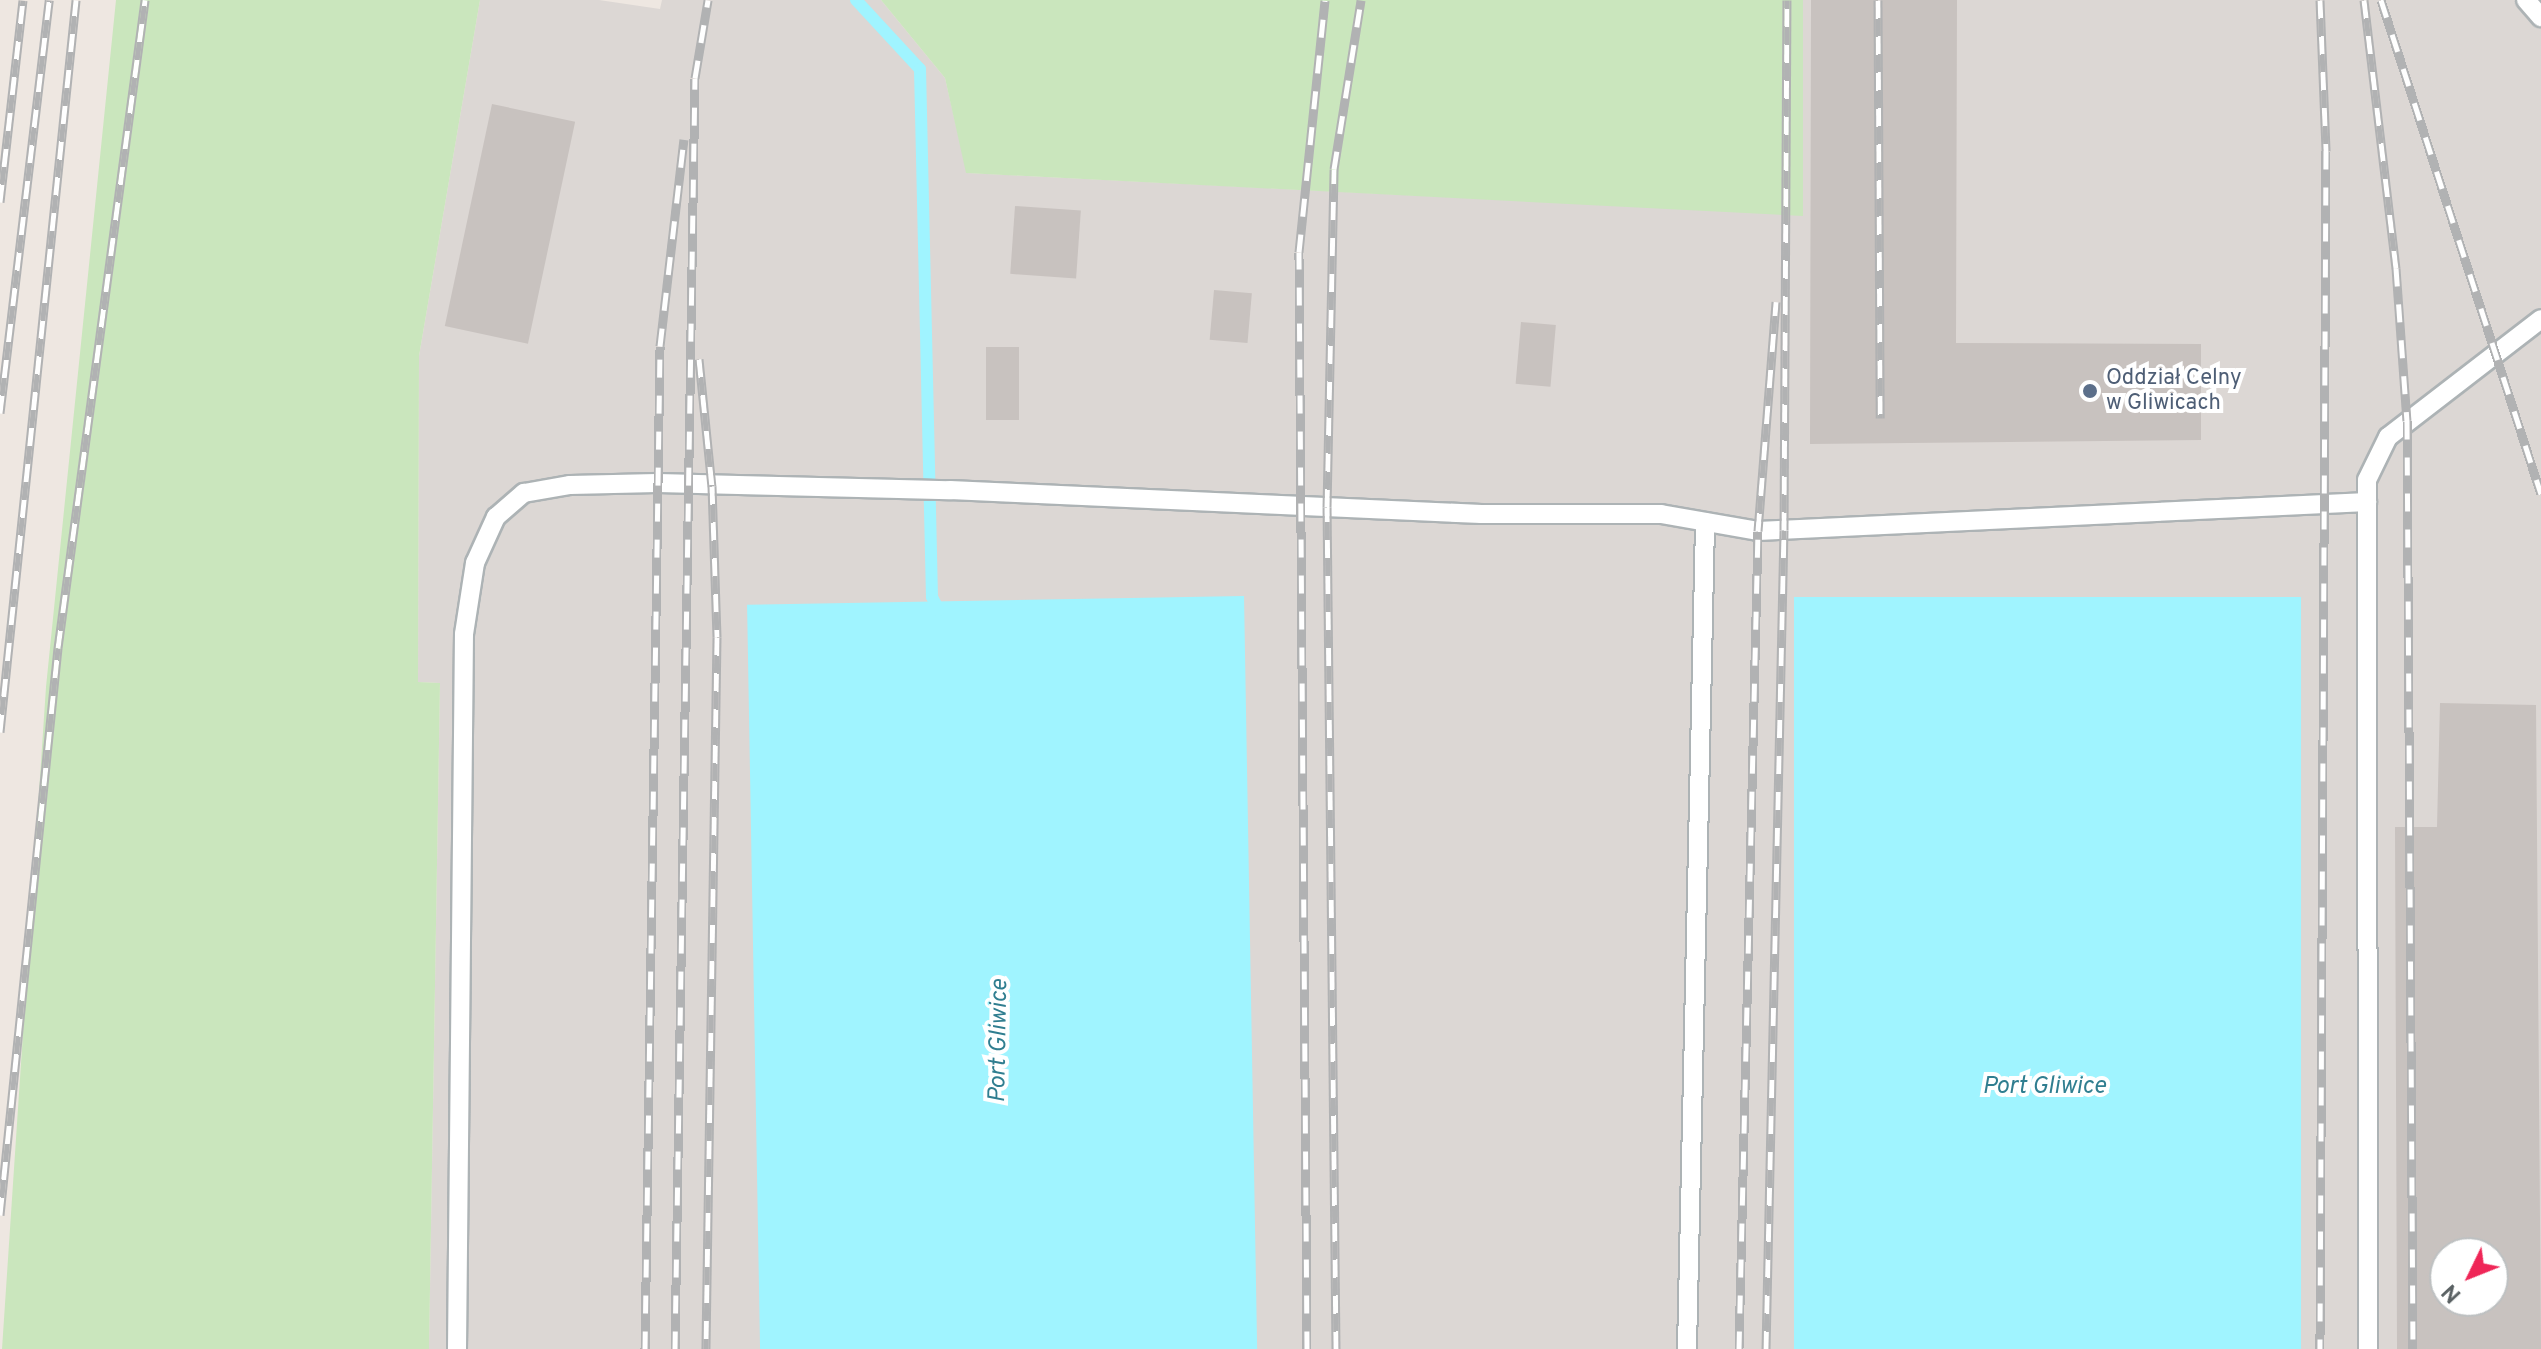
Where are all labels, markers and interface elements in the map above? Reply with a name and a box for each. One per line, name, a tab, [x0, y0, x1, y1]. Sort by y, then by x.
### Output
place label: Oddział Celny w Gliwicach	[2106, 365, 2242, 416]
marker: Oddział Celny w Gliwicach	[2081, 382, 2099, 400]
water label: Port Gliwice	[985, 979, 1015, 1103]
water label: Port Gliwice	[1982, 1074, 2106, 1102]
north arrow	[2429, 1237, 2509, 1317]
text: N	[2437, 1277, 2468, 1307]

